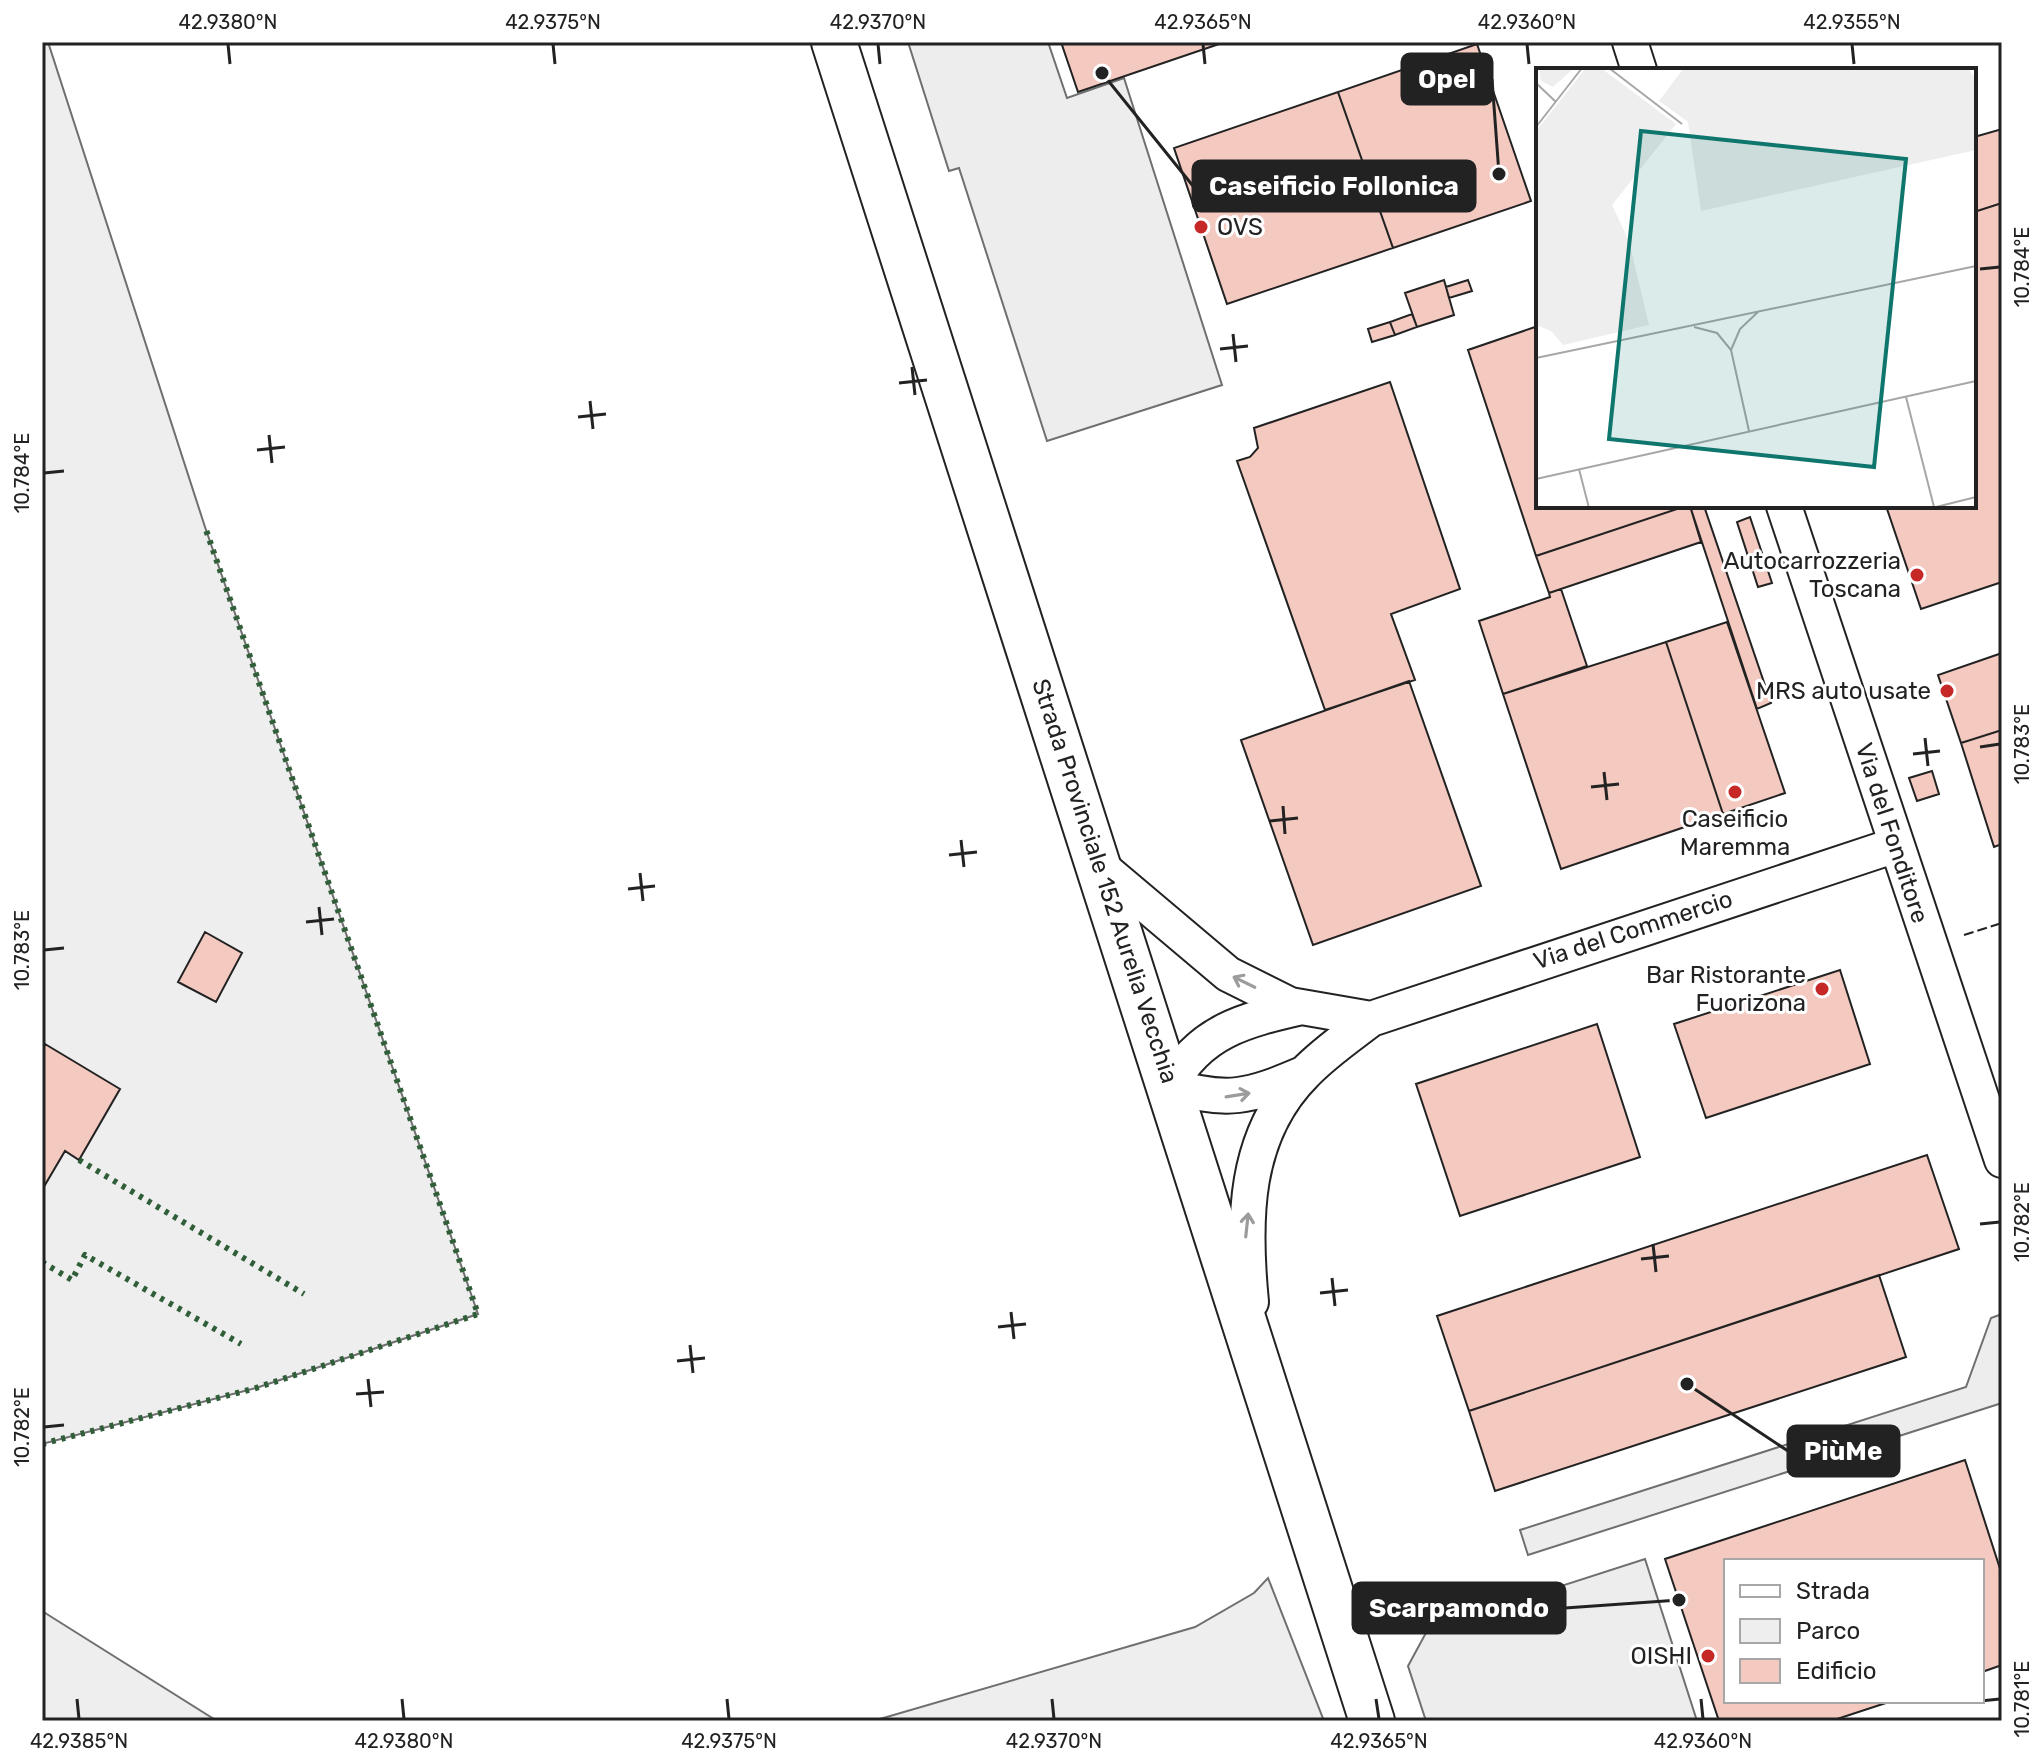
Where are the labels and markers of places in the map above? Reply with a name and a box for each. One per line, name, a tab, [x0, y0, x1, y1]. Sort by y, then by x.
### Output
callout: Opel	[1402, 54, 1492, 104]
callout: Caseificio Follonica	[1193, 161, 1475, 211]
place label: OVS	[1217, 213, 1263, 241]
marker: OVS	[1192, 218, 1210, 236]
place label: Autocarrozzeria Toscana	[1723, 547, 1901, 603]
marker: Autocarrozzeria Toscana	[1908, 566, 1926, 584]
place label: MRS auto usate	[1756, 677, 1931, 705]
marker: MRS auto usate	[1938, 682, 1956, 700]
marker: Caseificio Maremma	[1726, 783, 1744, 801]
place label: Caseificio Maremma	[1680, 805, 1790, 861]
place label: Bar Ristorante Fuorizona	[1646, 961, 1806, 1017]
marker: Bar Ristorante Fuorizona	[1813, 980, 1831, 998]
callout: PiùMe	[1788, 1426, 1899, 1476]
callout: Scarpamondo	[1353, 1583, 1565, 1633]
place label: OISHI	[1631, 1642, 1692, 1670]
marker: OISHI	[1699, 1647, 1717, 1665]

